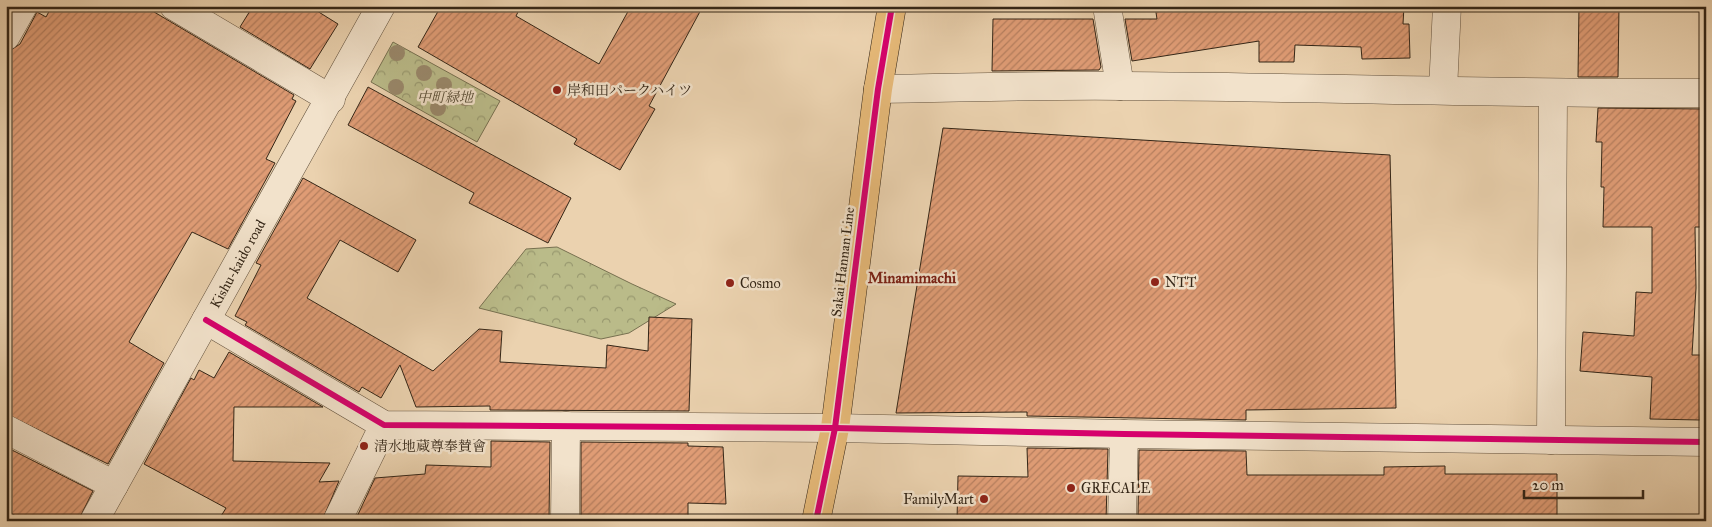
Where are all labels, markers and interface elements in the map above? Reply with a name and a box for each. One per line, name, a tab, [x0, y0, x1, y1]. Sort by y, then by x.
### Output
place label: 岸和田パークハイツ	[567, 82, 692, 99]
marker: 岸和田パークハイツ	[551, 84, 563, 96]
park label: 中町緑地	[417, 89, 475, 106]
street label: Sakai Hannan Line	[828, 206, 858, 318]
street label: Kishu-kaido road	[207, 217, 269, 311]
district label: Minamimachi	[868, 269, 957, 287]
place label: NTT	[1165, 274, 1197, 291]
place label: Cosmo	[740, 275, 781, 292]
marker: NTT	[1149, 276, 1161, 288]
marker: Cosmo	[724, 277, 736, 289]
place label: 清水地蔵尊奉賛會	[374, 438, 486, 455]
marker: 清水地蔵尊奉賛會	[358, 440, 370, 452]
scale bar	[1524, 467, 1643, 499]
text: 20 m	[1532, 476, 1564, 494]
place label: GRECALE	[1081, 480, 1150, 497]
marker: GRECALE	[1065, 482, 1077, 494]
place label: FamilyMart	[903, 491, 974, 508]
marker: FamilyMart	[978, 493, 990, 505]

